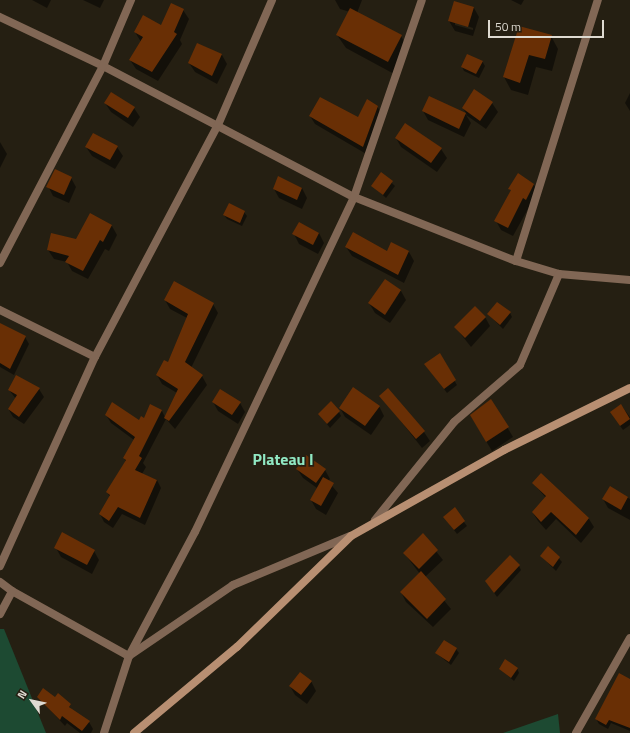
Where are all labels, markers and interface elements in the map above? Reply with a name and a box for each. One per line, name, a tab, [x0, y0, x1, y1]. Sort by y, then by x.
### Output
scale bar	[490, 12, 606, 38]
text: 50 m	[495, 17, 521, 36]
district label: Plateau I	[252, 449, 314, 469]
north arrow	[12, 681, 52, 721]
text: N	[13, 687, 31, 702]

